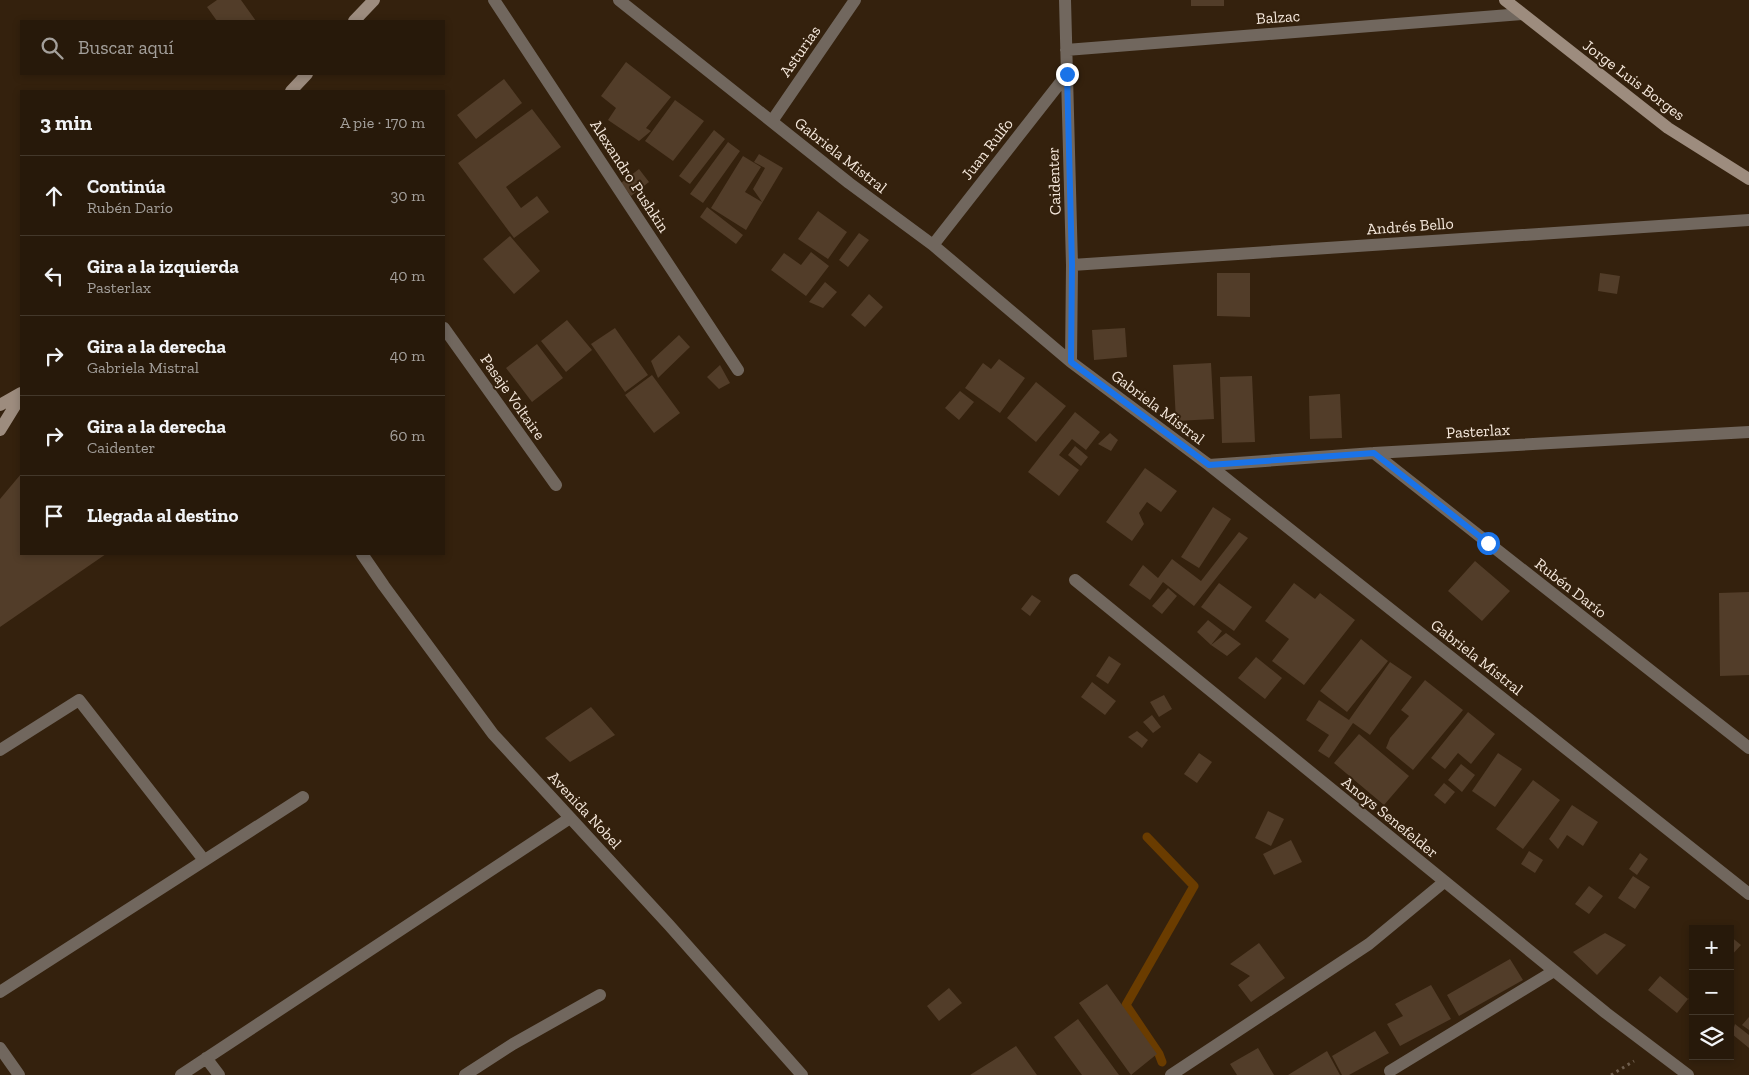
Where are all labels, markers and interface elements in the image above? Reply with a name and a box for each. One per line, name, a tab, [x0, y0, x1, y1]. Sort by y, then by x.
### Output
street label: Balzac	[1255, 6, 1301, 28]
search box	[20, 20, 445, 75]
street label: Asturias	[776, 22, 824, 80]
icon: search	[38, 34, 66, 62]
text: Buscar aquí	[78, 36, 174, 59]
street label: Jorge Luis Borges	[1579, 36, 1689, 124]
route end	[1056, 63, 1079, 86]
text: 3 min	[40, 110, 92, 135]
text: A pie · 170 m	[340, 113, 425, 132]
street label: Gabriela Mistral	[791, 113, 891, 197]
street label: Juan Rulfo	[957, 114, 1017, 184]
street label: Alexandro Pushkin	[586, 116, 674, 237]
street label: Caidenter	[1043, 146, 1065, 215]
text: Continúa	[87, 175, 166, 198]
icon: ahead	[40, 182, 68, 210]
text: 30 m	[391, 186, 425, 205]
text: Rubén Darío	[87, 198, 173, 217]
street label: Andrés Bello	[1366, 213, 1454, 239]
text: Gira a la izquierda	[87, 255, 239, 278]
icon: left	[40, 262, 68, 290]
text: 40 m	[390, 266, 425, 285]
text: Pasterlax	[87, 278, 151, 297]
text: Gira a la derecha	[87, 335, 226, 358]
icon: right	[40, 342, 68, 370]
text: 40 m	[390, 346, 425, 365]
street label: Pasaje Voltaire	[476, 350, 550, 444]
text: Gabriela Mistral	[87, 358, 199, 377]
street label: Gabriela Mistral	[1108, 366, 1208, 448]
text: Gira a la derecha	[87, 415, 226, 438]
street label: Pasterlax	[1445, 420, 1511, 442]
icon: right	[40, 422, 68, 450]
text: 60 m	[390, 426, 425, 445]
text: Caidenter	[87, 438, 155, 457]
icon: arrive	[40, 502, 68, 530]
text: Llegada al destino	[87, 504, 238, 527]
route start	[1477, 532, 1500, 555]
street label: Rubén Darío	[1531, 554, 1611, 622]
street label: Gabriela Mistral	[1427, 615, 1527, 699]
street label: Avenida Nobel	[544, 767, 626, 853]
street label: Anoys Senefelder	[1338, 772, 1442, 862]
map controls	[1689, 925, 1734, 1060]
button: +	[1689, 925, 1734, 970]
button: −	[1689, 970, 1734, 1015]
button: layers	[1689, 1015, 1734, 1060]

